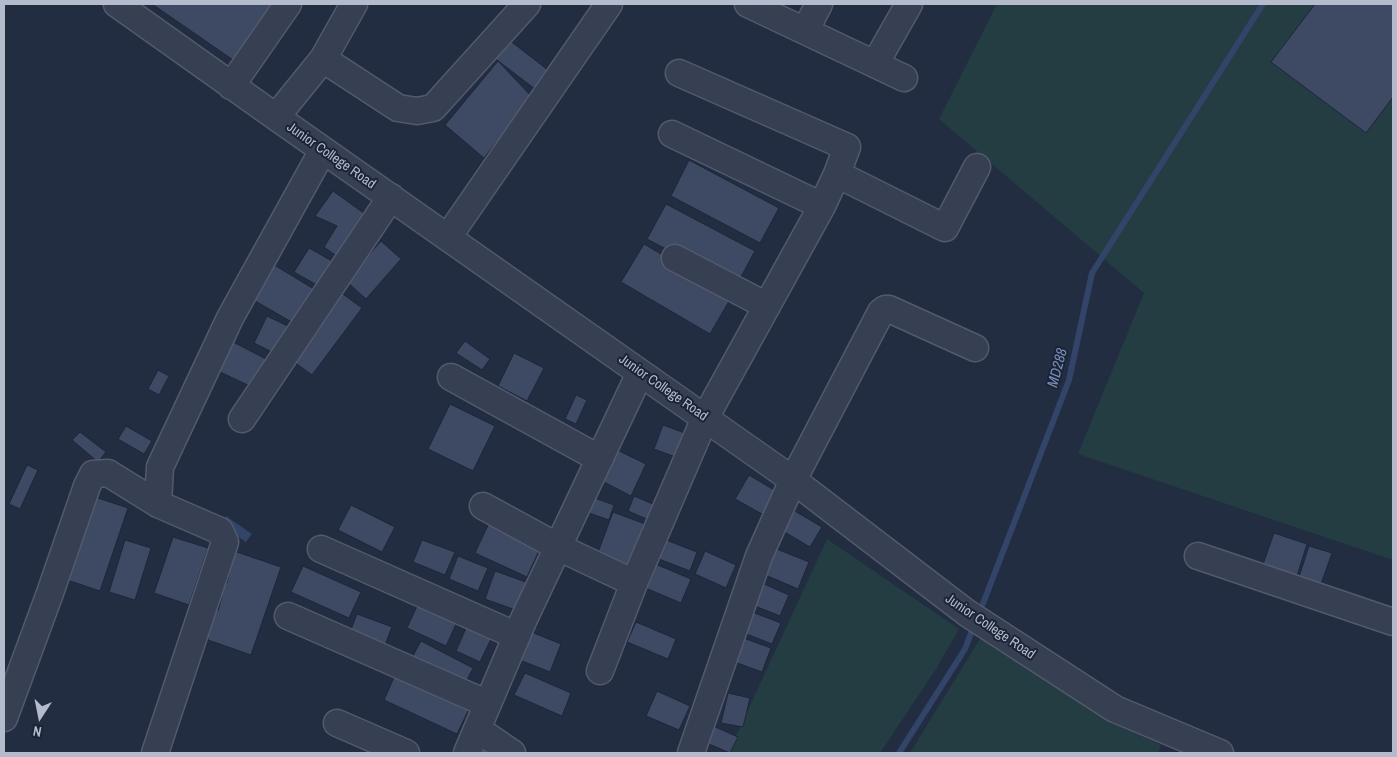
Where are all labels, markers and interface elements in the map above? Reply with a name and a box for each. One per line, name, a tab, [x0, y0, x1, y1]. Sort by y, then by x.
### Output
street label: Junior College Road	[283, 119, 379, 193]
water label: MD288	[1044, 347, 1072, 389]
street label: Junior College Road	[615, 351, 711, 425]
street label: Junior College Road	[942, 591, 1038, 663]
north arrow	[15, 692, 65, 742]
text: N	[31, 722, 43, 741]

